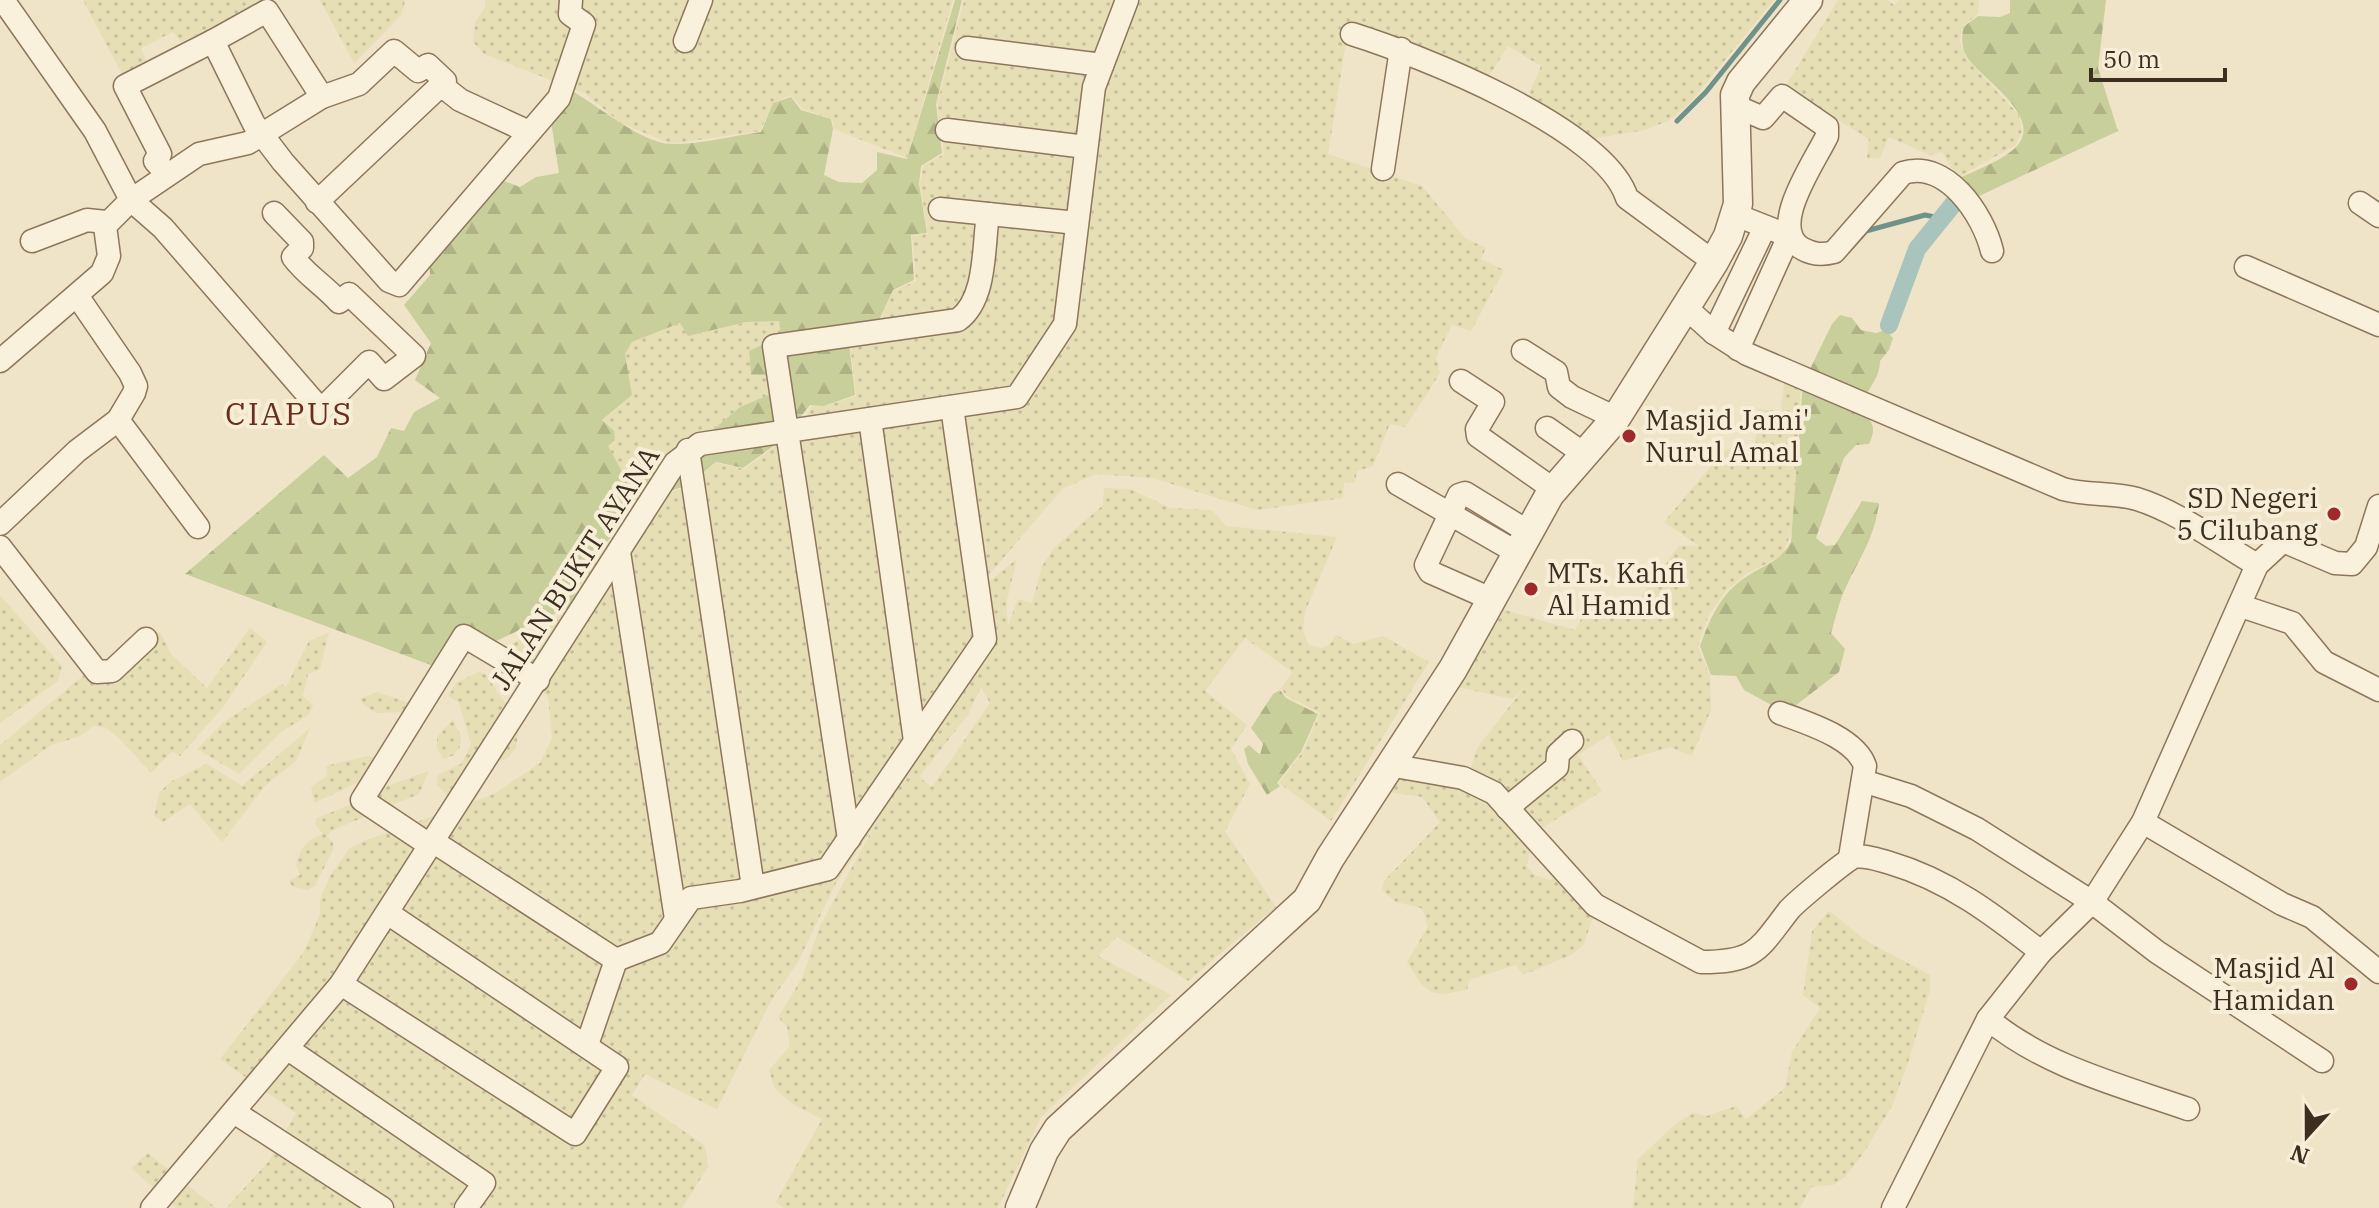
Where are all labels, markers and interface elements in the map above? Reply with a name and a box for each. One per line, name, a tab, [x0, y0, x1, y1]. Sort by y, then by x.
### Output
scale bar	[2091, 32, 2225, 82]
text: 50 m	[2103, 43, 2160, 75]
district label: CIAPUS	[225, 392, 353, 434]
place label: Masjid Jami' Nurul Amal	[1645, 401, 1809, 470]
marker: Masjid Jami' Nurul Amal	[1620, 427, 1638, 445]
street label: JALAN BUKIT AYANA	[482, 439, 667, 697]
place label: SD Negeri 5 Cilubang	[2177, 479, 2318, 548]
marker: SD Negeri 5 Cilubang	[2325, 505, 2343, 523]
place label: MTs. Kahfi Al Hamid	[1547, 554, 1686, 623]
marker: MTs. Kahfi Al Hamid	[1522, 580, 1540, 598]
place label: Masjid Al Hamidan	[2212, 949, 2335, 1018]
marker: Masjid Al Hamidan	[2342, 975, 2360, 993]
north arrow	[2267, 1096, 2347, 1176]
text: N	[2286, 1138, 2313, 1172]

